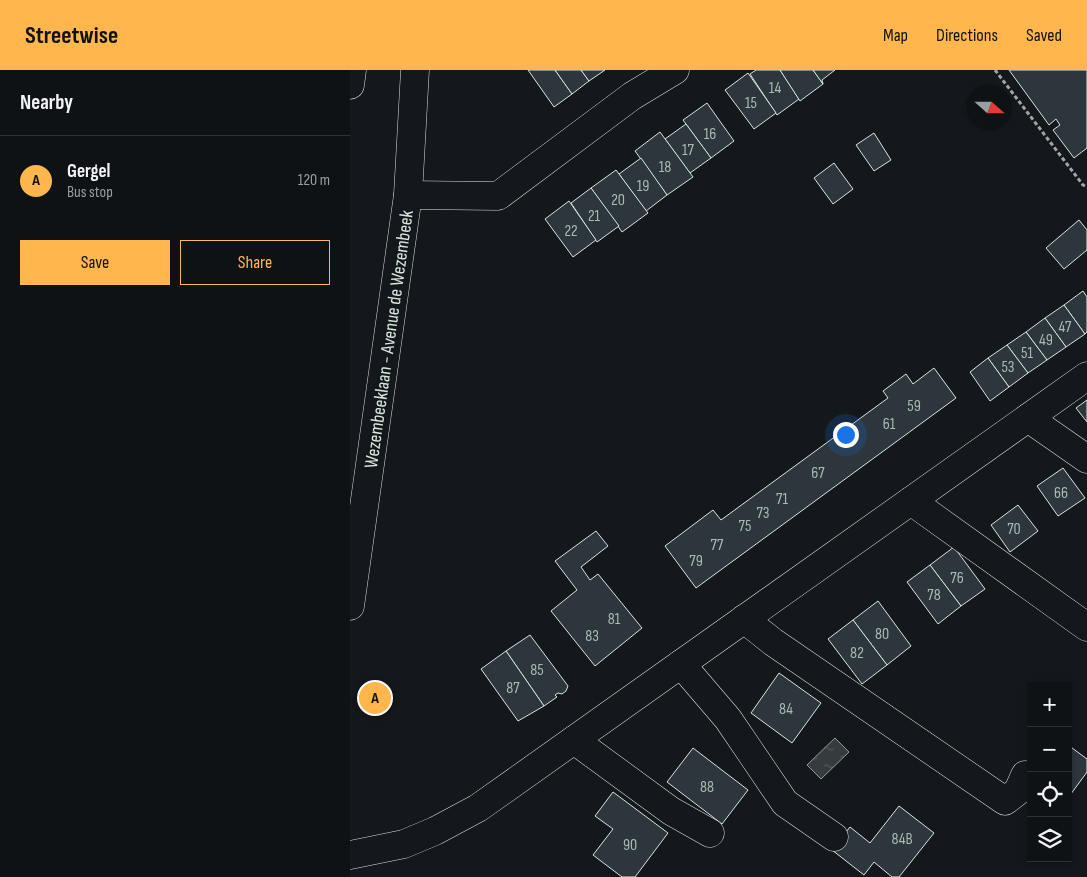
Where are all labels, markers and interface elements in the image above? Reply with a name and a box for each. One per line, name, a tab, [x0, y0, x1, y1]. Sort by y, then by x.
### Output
text: Streetwise	[25, 21, 118, 50]
text: Map	[883, 25, 908, 46]
text: Directions	[936, 25, 998, 46]
text: Saved	[1026, 25, 1062, 46]
house number: 14	[769, 79, 781, 98]
north arrow	[967, 85, 1012, 130]
text: Nearby	[20, 90, 73, 115]
house number: 15	[745, 94, 757, 113]
house number: 16	[704, 125, 716, 144]
house number: 17	[682, 141, 695, 160]
house number: 18	[659, 158, 671, 177]
text: Gergel	[67, 160, 110, 183]
text: A	[32, 171, 40, 190]
text: 120 m	[298, 171, 330, 190]
house number: 19	[637, 177, 649, 196]
text: Bus stop	[67, 183, 113, 202]
house number: 20	[611, 191, 625, 210]
house number: 21	[588, 207, 601, 226]
street label: Wezembeeklaan - Avenue de Wezembeek	[360, 208, 419, 470]
house number: 22	[564, 222, 578, 241]
button: Save	[20, 240, 170, 285]
button: Share	[180, 240, 330, 285]
house number: 47	[1059, 318, 1072, 337]
house number: 49	[1039, 331, 1053, 350]
house number: 51	[1021, 344, 1033, 363]
house number: 53	[1001, 358, 1015, 377]
house number: 59	[907, 397, 921, 416]
house number: 61	[883, 415, 896, 434]
your location	[833, 422, 859, 448]
house number: 67	[811, 464, 825, 483]
house number: 66	[1054, 484, 1068, 503]
house number: 71	[776, 490, 788, 509]
house number: 73	[756, 504, 770, 523]
house number: 75	[739, 517, 751, 536]
house number: 70	[1007, 520, 1021, 539]
house number: 77	[711, 536, 724, 555]
house number: 79	[689, 552, 703, 571]
house number: 76	[950, 569, 964, 588]
house number: 78	[927, 586, 941, 605]
house number: 81	[608, 610, 621, 629]
house number: 80	[875, 625, 889, 644]
house number: 83	[585, 627, 599, 646]
house number: 82	[850, 644, 864, 663]
house number: 85	[530, 661, 544, 680]
pin: A	[359, 679, 391, 717]
house number: 87	[506, 679, 520, 698]
map controls	[1027, 682, 1072, 862]
button: +	[1027, 682, 1072, 727]
house number: 84	[779, 700, 793, 719]
button: −	[1027, 727, 1072, 772]
button: locate	[1027, 772, 1072, 817]
house number: 88	[700, 778, 714, 797]
button: layers	[1027, 817, 1072, 862]
house number: 84B	[891, 830, 913, 849]
house number: 90	[623, 836, 637, 855]

